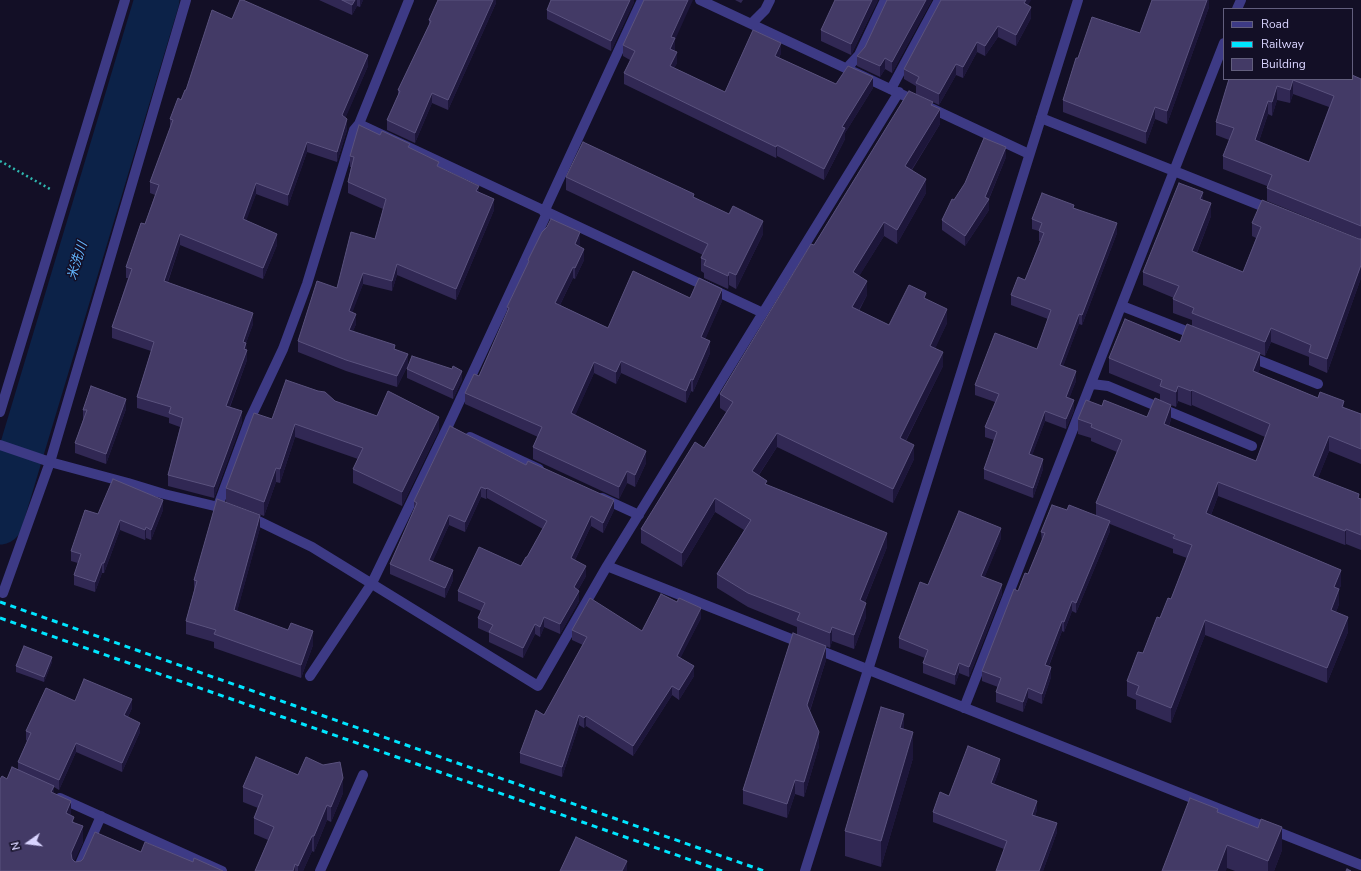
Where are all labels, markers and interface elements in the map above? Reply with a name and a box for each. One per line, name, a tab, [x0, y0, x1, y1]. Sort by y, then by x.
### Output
legend	[1223, 8, 1353, 80]
text: Road	[1261, 16, 1289, 32]
text: Railway	[1261, 36, 1304, 52]
text: Building	[1261, 56, 1306, 72]
water label: 米洗川	[65, 240, 91, 282]
north arrow	[8, 823, 48, 863]
text: N	[8, 840, 24, 852]

